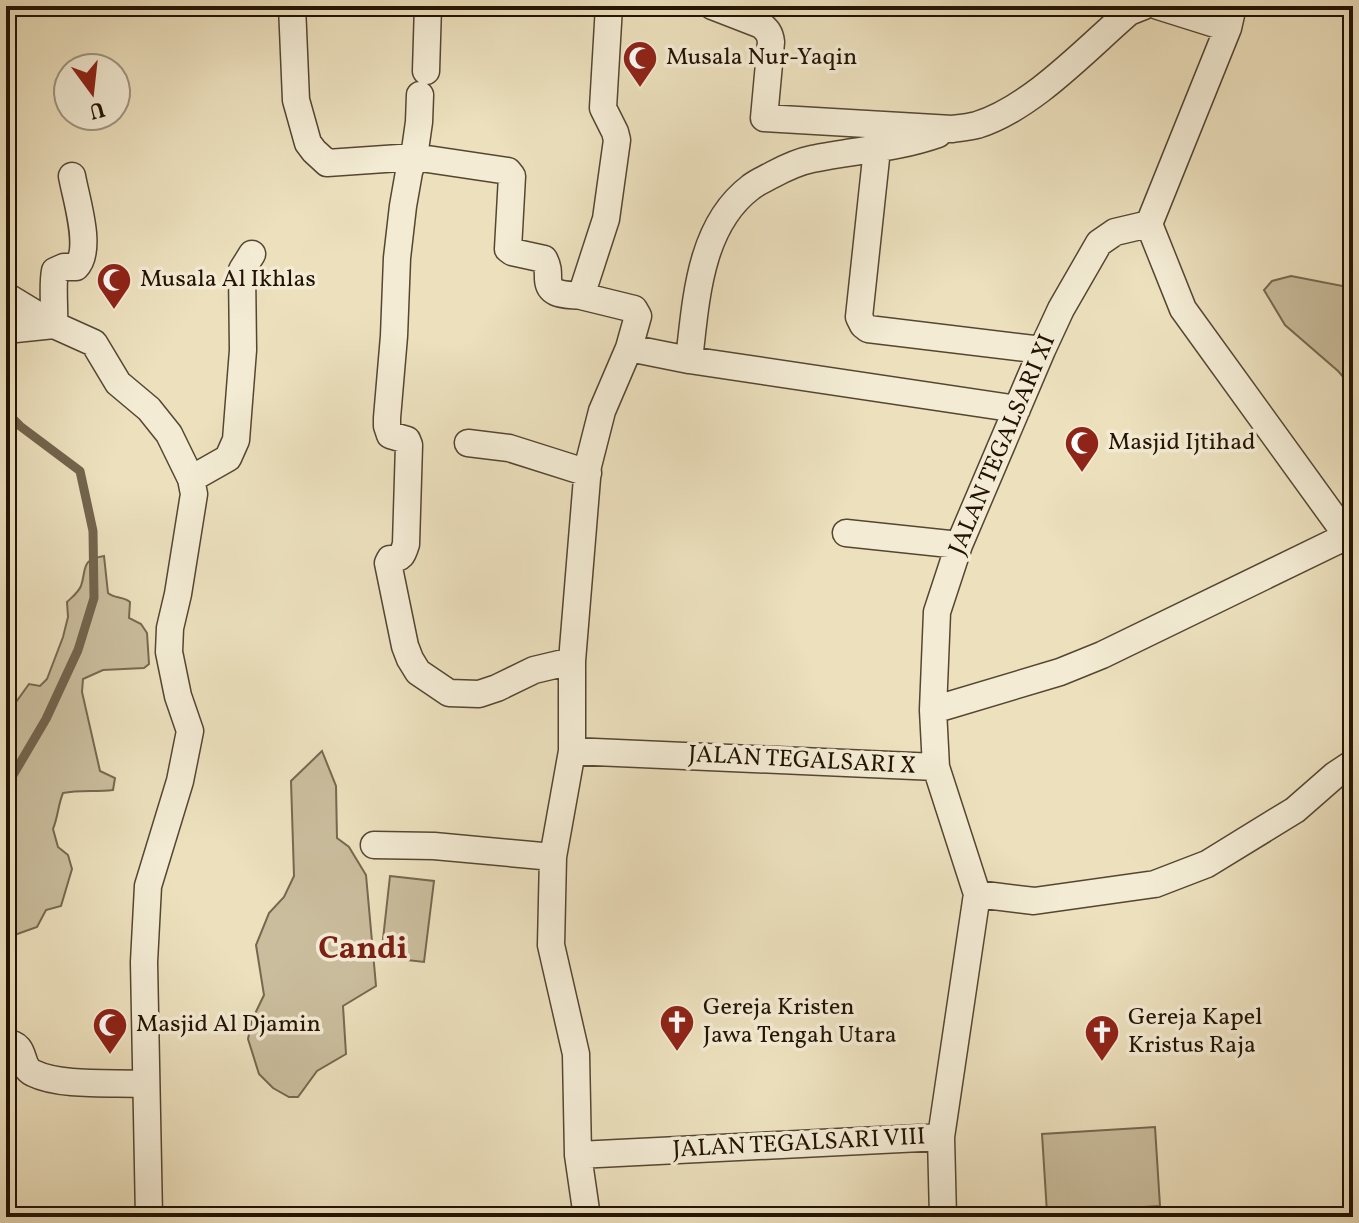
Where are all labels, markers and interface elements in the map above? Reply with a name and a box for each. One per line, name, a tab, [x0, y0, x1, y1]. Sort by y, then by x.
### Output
mosque icon: Musala Nur-Yaqin	[621, 39, 659, 89]
place label: Musala Nur-Yaqin	[666, 41, 857, 75]
north arrow	[52, 52, 132, 132]
text: U	[85, 92, 108, 126]
mosque icon: Musala Al Ikhlas	[95, 261, 133, 311]
place label: Musala Al Ikhlas	[140, 263, 316, 297]
street label: JALAN TEGALSARI XI	[941, 330, 1065, 560]
mosque icon: Masjid Ijtihad	[1063, 424, 1101, 474]
place label: Masjid Ijtihad	[1108, 426, 1256, 460]
street label: JALAN TEGALSARI X	[687, 738, 917, 784]
district label: Candi	[318, 928, 408, 972]
place label: Gereja Kristen Jawa Tengah Utara	[703, 991, 897, 1053]
place label: Gereja Kapel Kristus Raja	[1128, 1001, 1262, 1063]
church icon: Gereja Kristen Jawa Tengah Utara	[658, 1003, 696, 1053]
mosque icon: Masjid Al Djamin	[91, 1006, 129, 1056]
place label: Masjid Al Djamin	[136, 1008, 321, 1042]
church icon: Gereja Kapel Kristus Raja	[1083, 1013, 1121, 1063]
street label: JALAN TEGALSARI VIII	[672, 1120, 926, 1168]

